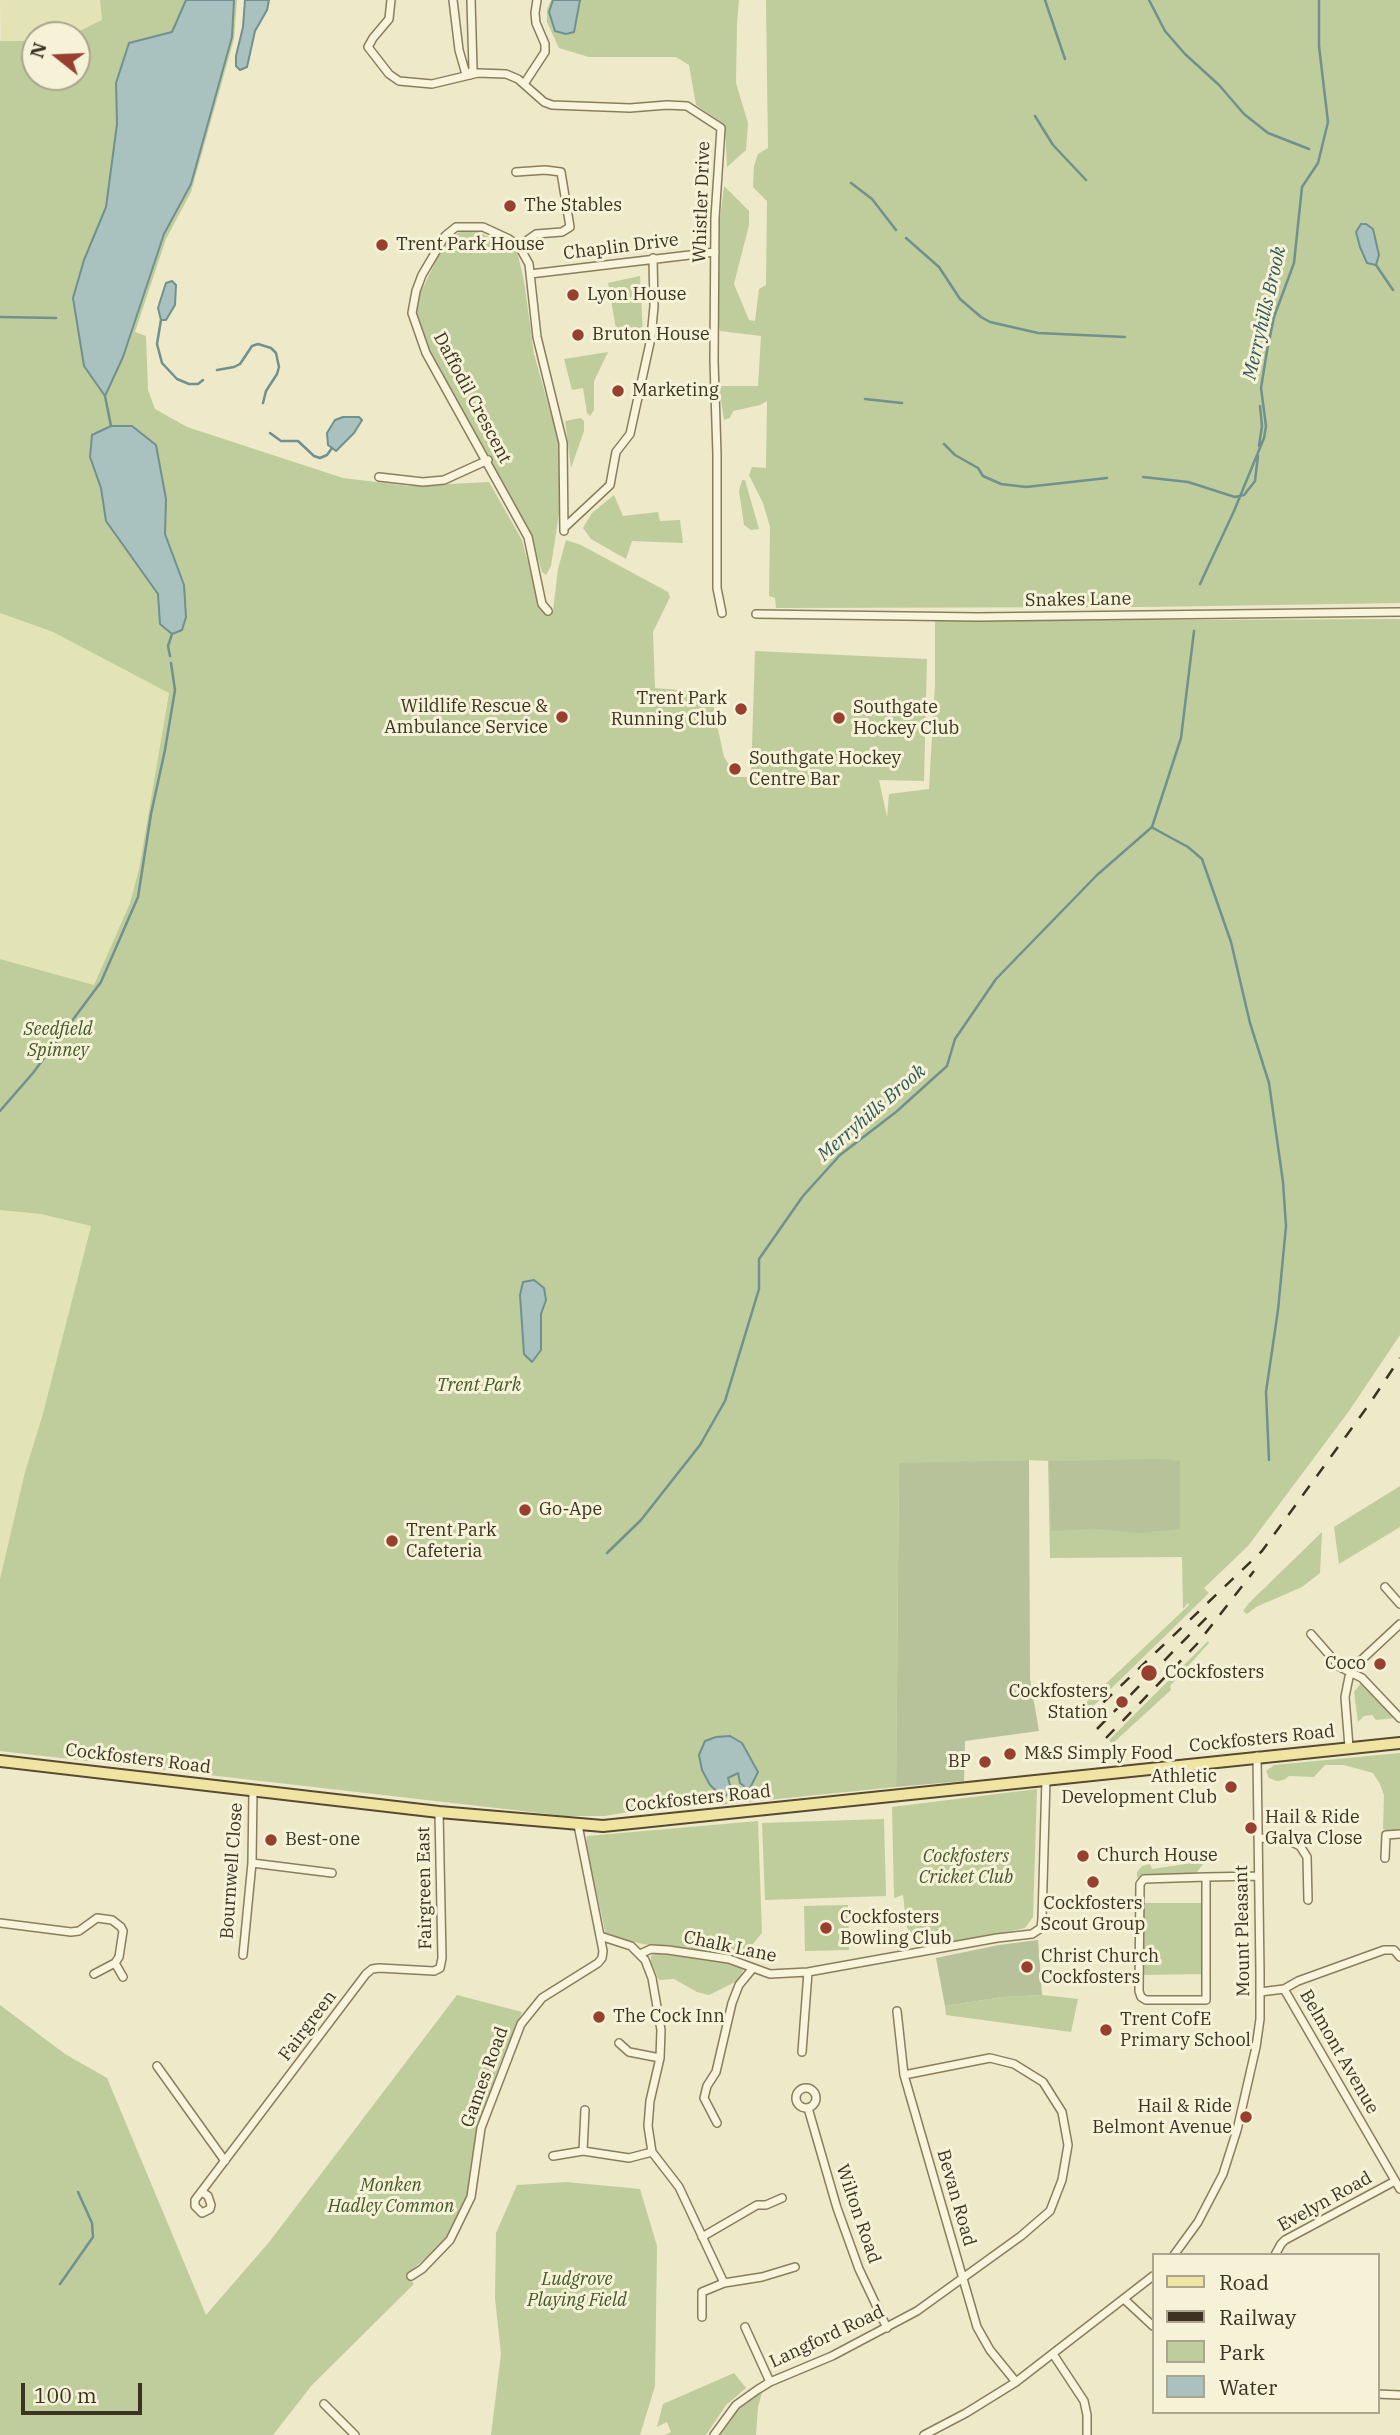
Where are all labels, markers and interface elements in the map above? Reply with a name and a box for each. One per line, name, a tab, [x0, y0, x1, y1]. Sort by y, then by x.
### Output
north arrow	[21, 21, 91, 91]
text: N	[24, 39, 52, 61]
street label: Whistler Drive	[689, 141, 715, 263]
place label: The Stables	[524, 195, 622, 217]
marker: The Stables	[502, 198, 518, 214]
street label: Chaplin Drive	[562, 229, 680, 265]
place label: Trent Park House	[396, 234, 544, 256]
marker: Trent Park House	[374, 237, 390, 253]
water label: Merryhills Brook	[1239, 244, 1291, 382]
place label: Lyon House	[587, 284, 686, 306]
marker: Lyon House	[565, 287, 581, 303]
place label: Bruton House	[592, 324, 710, 346]
marker: Bruton House	[570, 327, 586, 343]
street label: Daffodil Crescent	[428, 329, 516, 467]
place label: Marketing	[632, 380, 719, 402]
marker: Marketing	[610, 383, 626, 399]
street label: Snakes Lane	[1025, 588, 1131, 612]
place label: Trent Park Running Club	[611, 688, 727, 730]
place label: Wildlife Rescue & Ambulance Service	[384, 696, 548, 738]
place label: Southgate Hockey Club	[853, 697, 959, 740]
marker: Trent Park Running Club	[733, 701, 749, 717]
marker: Wildlife Rescue & Ambulance Service	[554, 709, 570, 725]
marker: Southgate Hockey Club	[831, 710, 847, 726]
place label: Southgate Hockey Centre Bar	[749, 748, 901, 790]
marker: Southgate Hockey Centre Bar	[727, 761, 743, 777]
park label: Seedfield Spinney	[24, 1019, 92, 1062]
water label: Merryhills Brook	[813, 1060, 931, 1166]
park label: Trent Park	[437, 1375, 521, 1397]
place label: Go-Ape	[539, 1499, 602, 1521]
marker: Go-Ape	[517, 1502, 533, 1518]
place label: Trent Park Cafeteria	[406, 1520, 496, 1562]
marker: Trent Park Cafeteria	[384, 1533, 400, 1549]
place label: Coco	[1325, 1653, 1366, 1675]
marker: Coco	[1372, 1656, 1388, 1672]
place label: Cockfosters	[1165, 1662, 1264, 1684]
marker: Cockfosters	[1139, 1663, 1159, 1683]
place label: Cockfosters Station	[1009, 1681, 1108, 1724]
marker: Cockfosters Station	[1114, 1694, 1130, 1710]
street label: Cockfosters Road	[1188, 1721, 1336, 1757]
street label: Cockfosters Road	[64, 1739, 212, 1779]
place label: M&S Simply Food	[1024, 1743, 1173, 1765]
marker: M&S Simply Food	[1002, 1746, 1018, 1762]
place label: BP	[948, 1751, 971, 1773]
marker: BP	[977, 1754, 993, 1770]
place label: Athletic Development Club	[1061, 1766, 1217, 1809]
marker: Athletic Development Club	[1223, 1779, 1239, 1795]
street label: Cockfosters Road	[624, 1781, 772, 1817]
street label: Bournwell Close	[216, 1802, 248, 1940]
place label: Hail & Ride Galva Close	[1265, 1807, 1362, 1850]
marker: Hail & Ride Galva Close	[1243, 1820, 1259, 1836]
street label: Fairgreen East	[413, 1826, 437, 1950]
place label: Best-one	[285, 1829, 360, 1851]
marker: Best-one	[263, 1832, 279, 1848]
place label: Church House	[1097, 1845, 1218, 1867]
park label: Cockfosters Cricket Club	[919, 1846, 1013, 1888]
marker: Church House	[1075, 1848, 1091, 1864]
street label: Mount Pleasant	[1231, 1865, 1255, 1997]
marker: Cockfosters Scout Group	[1085, 1874, 1101, 1890]
place label: Cockfosters Scout Group	[1041, 1893, 1145, 1936]
place label: Cockfosters Bowling Club	[840, 1907, 952, 1950]
marker: Cockfosters Bowling Club	[818, 1920, 834, 1936]
street label: Chalk Lane	[682, 1927, 778, 1967]
place label: Christ Church Cockfosters	[1041, 1946, 1159, 1988]
marker: Christ Church Cockfosters	[1019, 1959, 1035, 1975]
street label: Belmont Avenue	[1295, 1986, 1383, 2118]
street label: Fairgreen	[275, 1987, 341, 2065]
place label: The Cock Inn	[613, 2006, 725, 2028]
marker: The Cock Inn	[591, 2009, 607, 2025]
place label: Trent CofE Primary School	[1120, 2009, 1251, 2052]
marker: Trent CofE Primary School	[1098, 2022, 1114, 2038]
street label: Games Road	[457, 2024, 513, 2130]
place label: Hail & Ride Belmont Avenue	[1092, 2096, 1232, 2138]
marker: Hail & Ride Belmont Avenue	[1238, 2109, 1254, 2125]
street label: Bevan Road	[932, 2147, 980, 2249]
street label: Wilton Road	[831, 2162, 885, 2266]
street label: Evelyn Road	[1274, 2167, 1376, 2237]
park label: Monken Hadley Common	[328, 2175, 454, 2218]
legend	[1152, 2253, 1379, 2414]
text: Road	[1219, 2268, 1269, 2296]
park label: Ludgrove Playing Field	[527, 2269, 627, 2312]
street label: Langford Road	[766, 2301, 888, 2373]
text: Railway	[1219, 2303, 1296, 2331]
text: Park	[1219, 2338, 1265, 2366]
scale bar	[24, 2368, 145, 2412]
text: Water	[1219, 2373, 1277, 2401]
text: 100 m	[34, 2381, 97, 2409]

